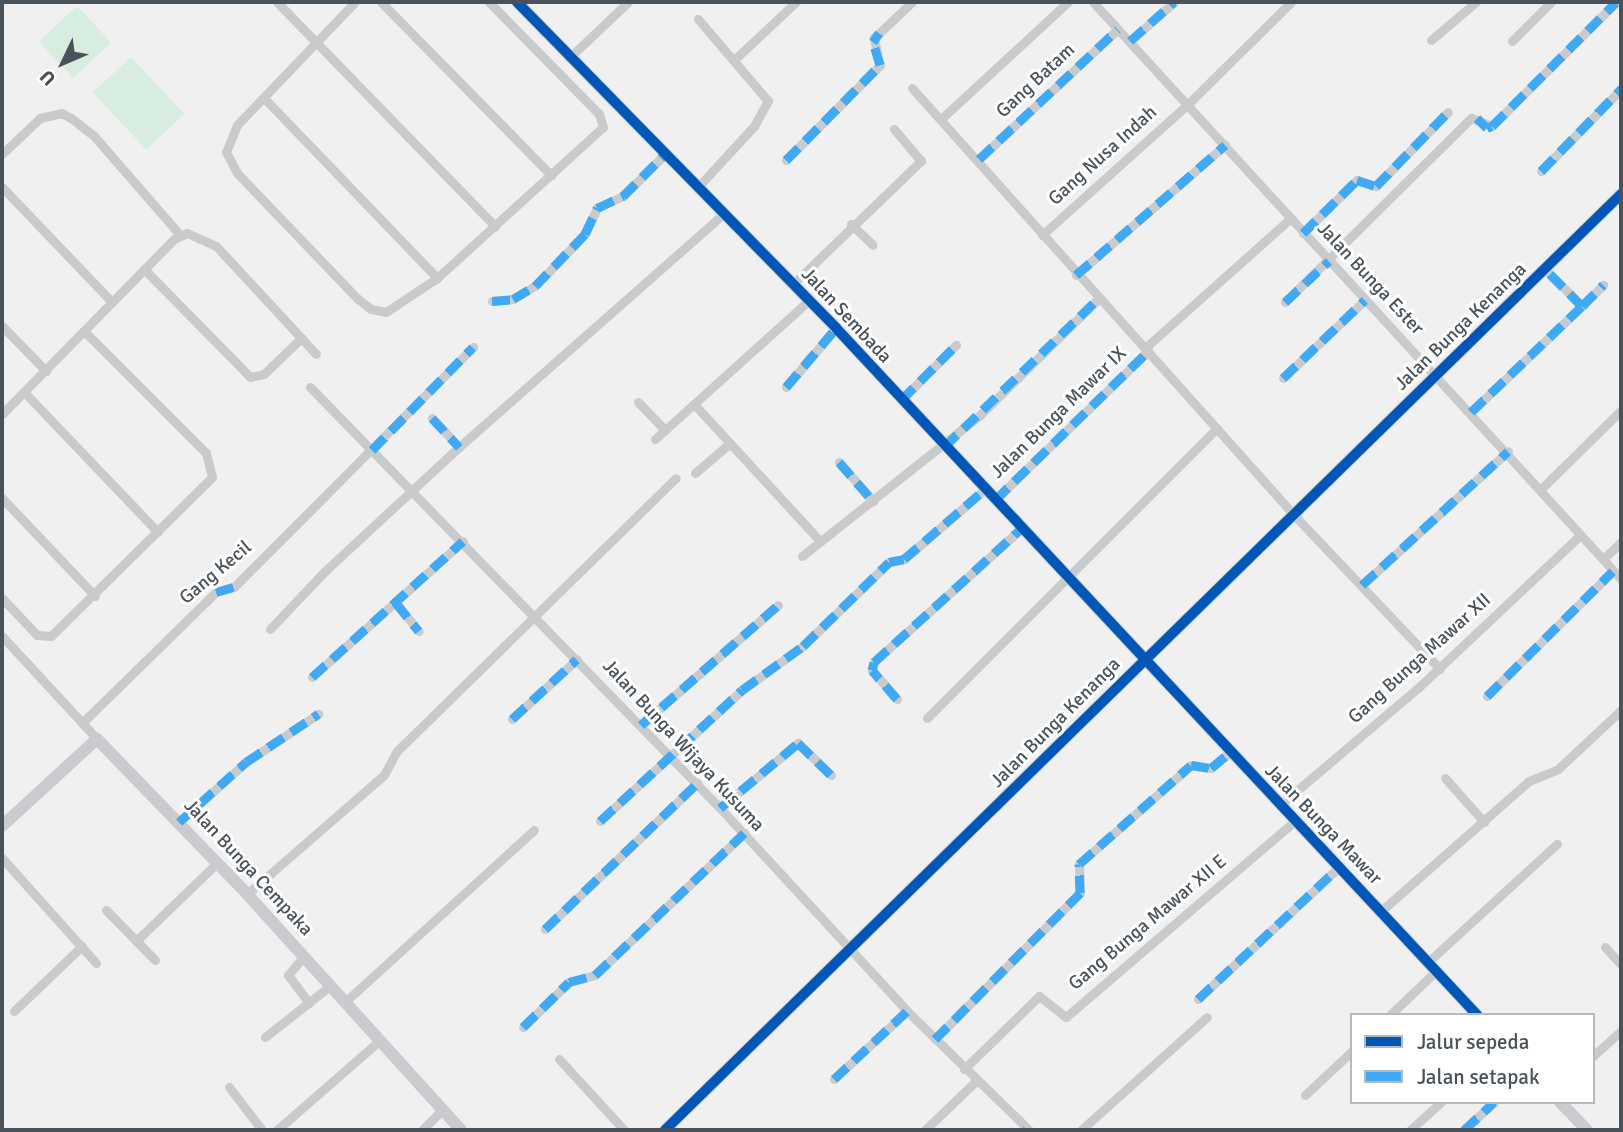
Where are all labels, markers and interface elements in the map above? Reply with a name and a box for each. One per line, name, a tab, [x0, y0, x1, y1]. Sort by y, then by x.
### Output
north arrow	[28, 28, 98, 98]
street label: Gang Batam	[992, 39, 1080, 123]
text: U	[35, 65, 61, 91]
street label: Gang Nusa Indah	[1044, 101, 1162, 211]
street label: Jalan Bunga Ester	[1312, 218, 1428, 340]
street label: Jalan Bunga Kenanga	[1390, 258, 1532, 396]
street label: Jalan Sembada	[796, 264, 896, 368]
street label: Jalan Bunga Mawar IX	[987, 343, 1131, 483]
street label: Gang Kecil	[175, 536, 257, 610]
street label: Gang Bunga Mawar XII	[1344, 589, 1496, 729]
street label: Jalan Bunga Kenanga	[986, 653, 1126, 793]
street label: Jalan Bunga Wijaya Kusuma	[597, 655, 769, 837]
street label: Jalan Bunga Mawar	[1260, 760, 1386, 890]
street label: Jalan Bunga Cempaka	[179, 795, 317, 941]
street label: Gang Bunga Mawar XII E	[1065, 850, 1231, 996]
legend	[1350, 1013, 1595, 1104]
text: Jalur sepeda	[1417, 1029, 1529, 1055]
text: Jalan setapak	[1417, 1064, 1539, 1090]

